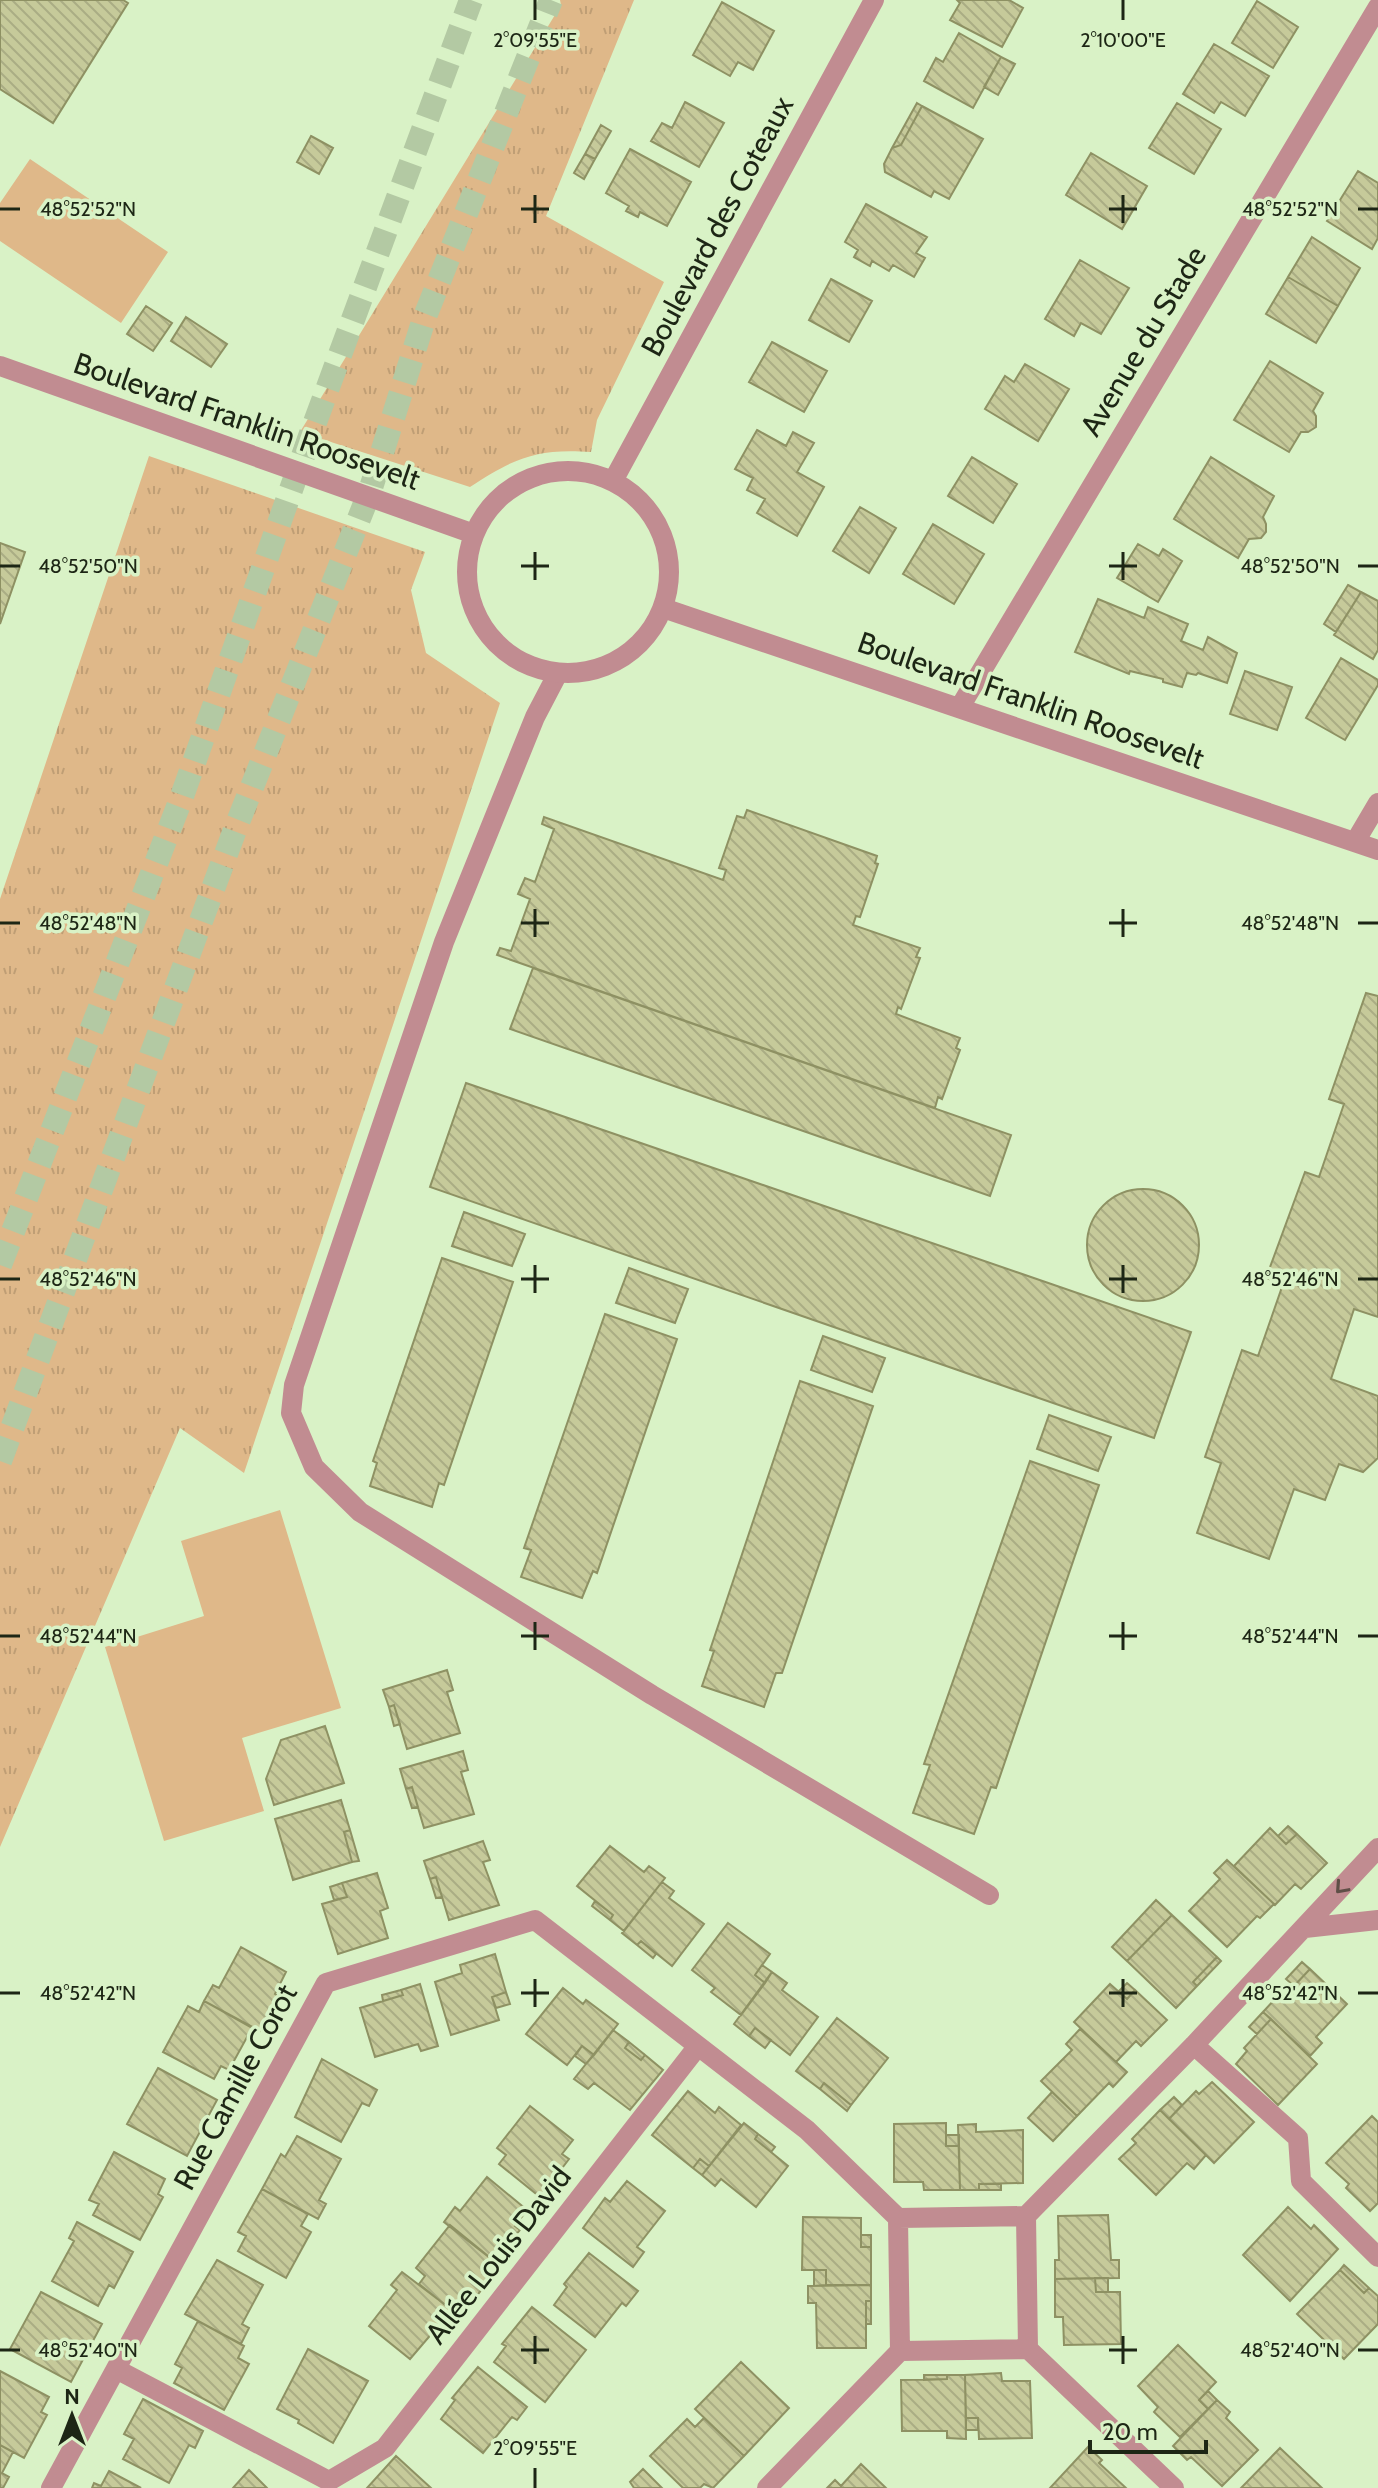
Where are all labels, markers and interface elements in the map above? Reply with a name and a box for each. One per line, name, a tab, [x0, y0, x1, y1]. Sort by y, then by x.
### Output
text: 2°09'55"E	[493, 28, 577, 52]
text: 2°10'00"E	[1080, 28, 1166, 52]
street label: Boulevard des Coteaux	[633, 90, 801, 362]
text: 48°52'52"N	[40, 197, 136, 221]
text: 48°52'52"N	[1242, 197, 1338, 221]
street label: Avenue du Stade	[1072, 240, 1214, 442]
street label: Boulevard Franklin Roosevelt	[69, 344, 425, 498]
text: 48°52'50"N	[38, 554, 138, 578]
text: 48°52'50"N	[1240, 554, 1340, 578]
street label: Boulevard Franklin Roosevelt	[853, 623, 1209, 777]
text: 48°52'48"N	[39, 911, 137, 935]
text: 48°52'48"N	[1241, 911, 1339, 935]
text: 48°52'46"N	[39, 1267, 137, 1291]
text: 48°52'46"N	[1241, 1267, 1339, 1291]
text: 48°52'44"N	[39, 1624, 137, 1648]
text: 48°52'44"N	[1241, 1624, 1339, 1648]
one-way arrow	[1336, 1879, 1351, 1893]
street label: Rue Camille Corot	[165, 1978, 305, 2196]
text: 48°52'42"N	[40, 1981, 136, 2005]
text: 48°52'42"N	[1242, 1981, 1338, 2005]
street label: Allée Louis David	[417, 2159, 579, 2351]
text: 48°52'40"N	[38, 2338, 138, 2362]
text: 48°52'40"N	[1240, 2338, 1340, 2362]
north arrow	[32, 2376, 112, 2456]
text: N	[64, 2383, 80, 2410]
scale bar	[1090, 2404, 1206, 2454]
text: 20 m	[1102, 2417, 1158, 2446]
text: 2°09'55"E	[493, 2436, 577, 2460]

